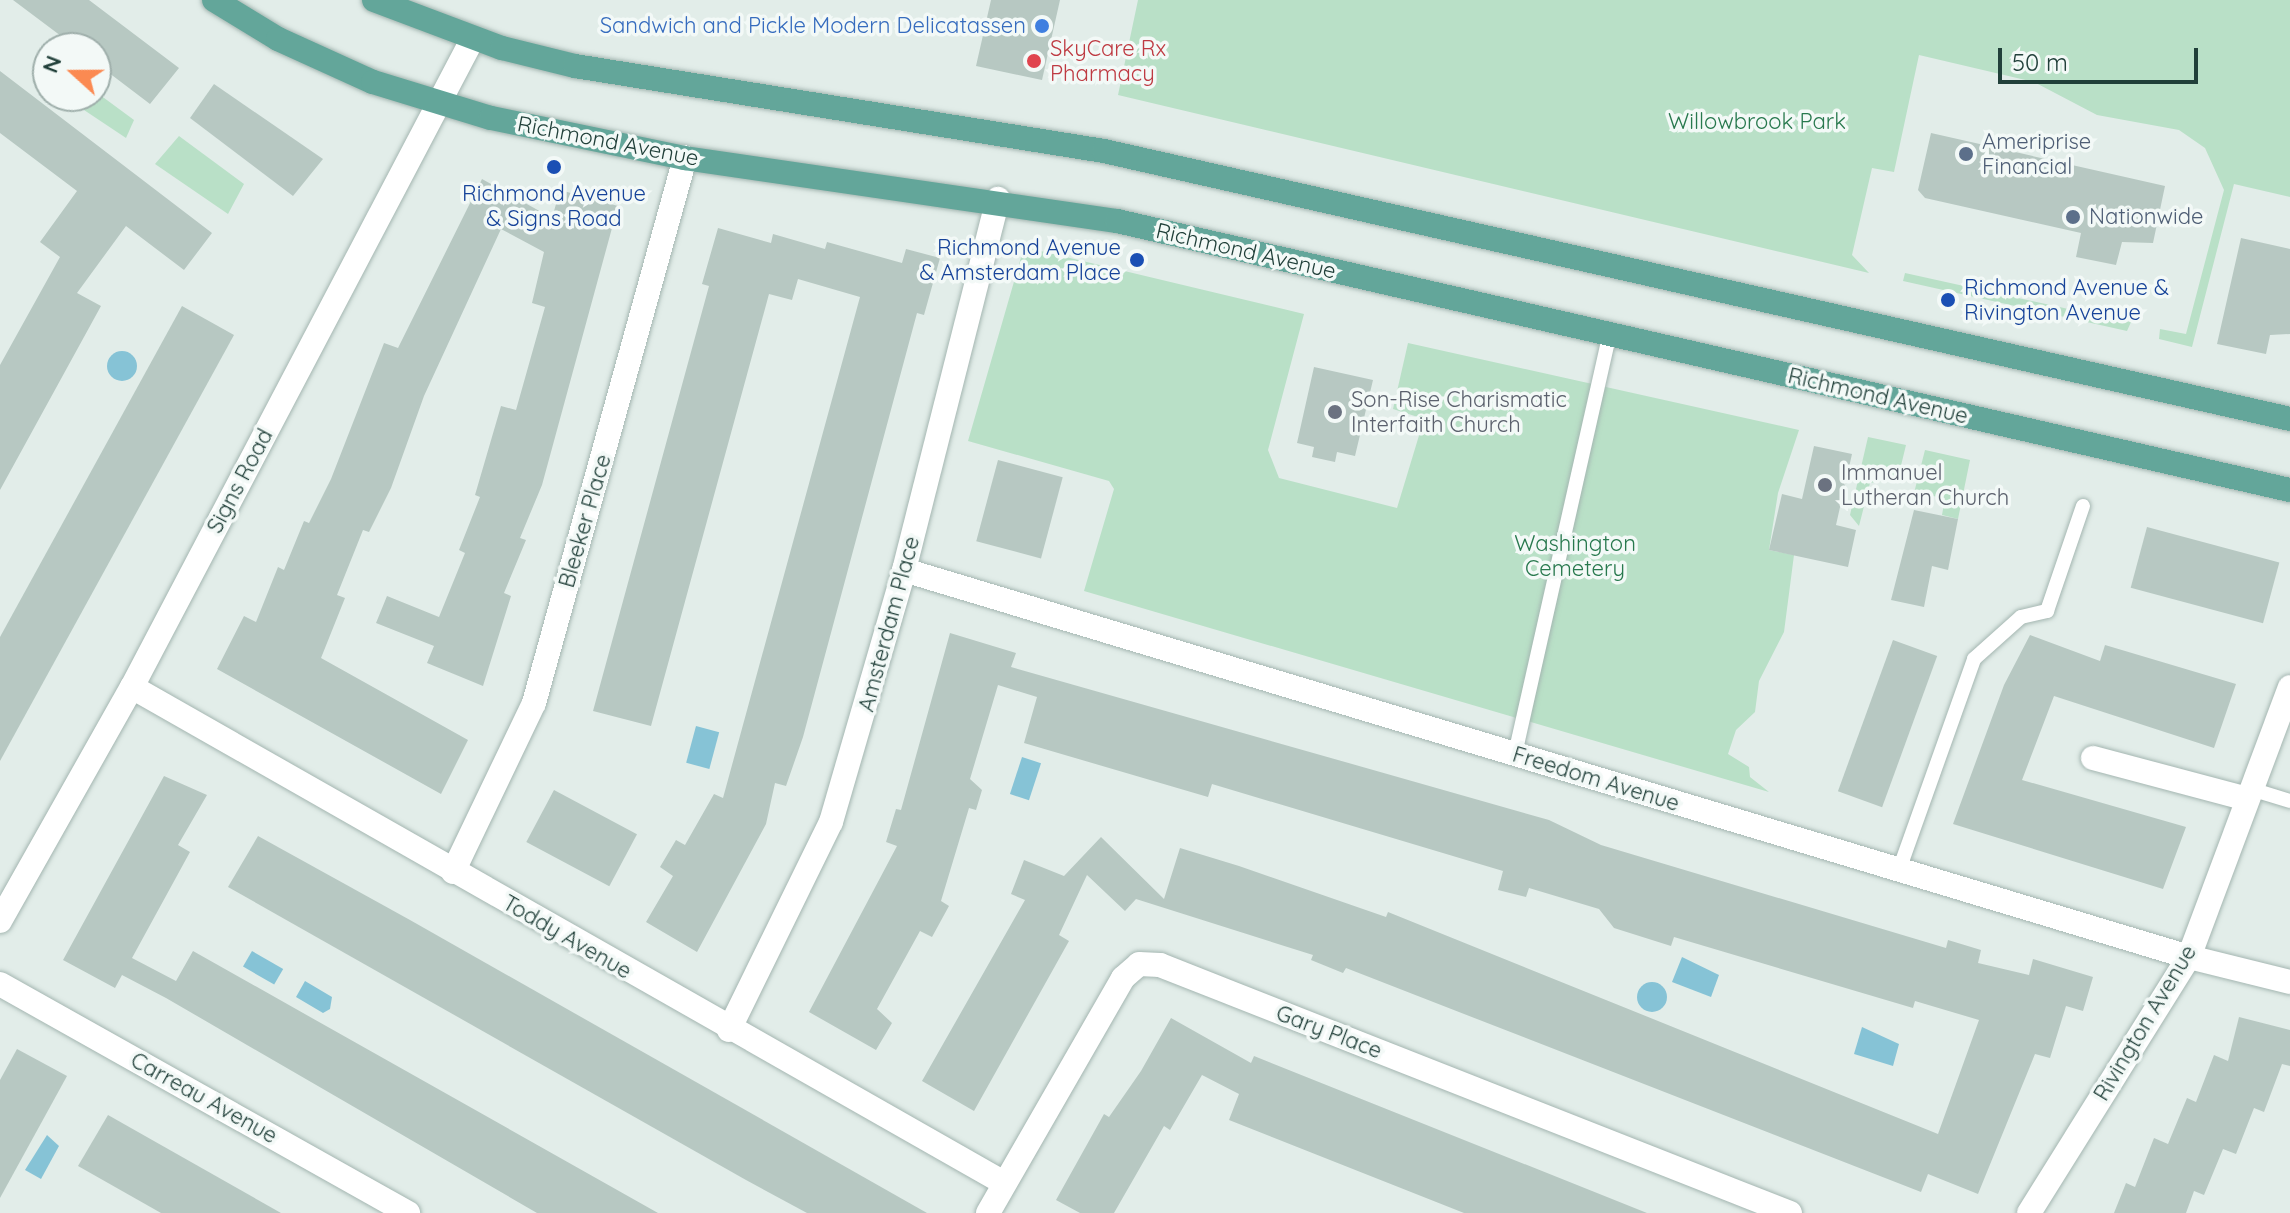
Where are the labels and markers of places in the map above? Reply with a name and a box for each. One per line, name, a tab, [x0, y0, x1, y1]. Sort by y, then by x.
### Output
place label: Sandwich and Pickle Modern Delicatassen	[600, 13, 1026, 39]
marker: Sandwich and Pickle Modern Delicatassen	[1033, 17, 1051, 35]
place label: SkyCare Rx Pharmacy	[1050, 35, 1166, 86]
marker: SkyCare Rx Pharmacy	[1025, 52, 1043, 70]
place label: Ameriprise Financial	[1982, 128, 2091, 180]
marker: Ameriprise Financial	[1957, 145, 1975, 163]
marker: Richmond Avenue & Signs Road	[545, 158, 563, 176]
place label: Richmond Avenue & Signs Road	[462, 180, 646, 232]
place label: Nationwide	[2089, 204, 2204, 230]
marker: Nationwide	[2064, 208, 2082, 226]
place label: Richmond Avenue & Amsterdam Place	[920, 234, 1121, 286]
marker: Richmond Avenue & Amsterdam Place	[1128, 251, 1146, 269]
place label: Richmond Avenue & Rivington Avenue	[1964, 274, 2169, 326]
marker: Richmond Avenue & Rivington Avenue	[1939, 291, 1957, 309]
place label: Son-Rise Charismatic Interfaith Church	[1351, 386, 1567, 438]
marker: Son-Rise Charismatic Interfaith Church	[1326, 403, 1344, 421]
place label: Immanuel Lutheran Church	[1841, 459, 2009, 510]
marker: Immanuel Lutheran Church	[1816, 476, 1834, 494]

